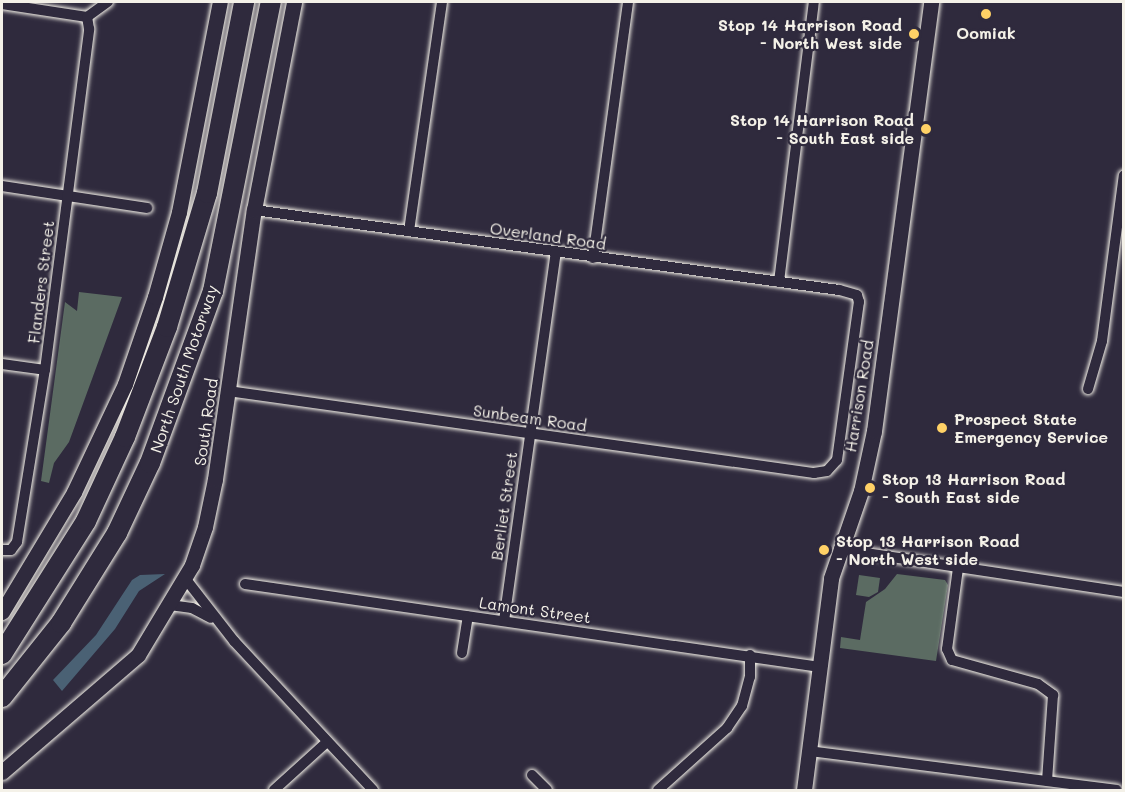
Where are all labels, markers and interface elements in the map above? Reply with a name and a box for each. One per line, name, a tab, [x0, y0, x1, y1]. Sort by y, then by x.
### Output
marker: Oomiak	[979, 7, 993, 21]
place label: Stop 14 Harrison Road - North West side	[718, 15, 902, 53]
place label: Oomiak	[956, 23, 1016, 43]
marker: Stop 14 Harrison Road - North West side	[907, 27, 921, 41]
place label: Stop 14 Harrison Road - South East side	[730, 110, 914, 148]
marker: Stop 14 Harrison Road - South East side	[919, 122, 933, 136]
street label: Overland Road	[489, 218, 607, 254]
street label: Flanders Street	[24, 219, 58, 345]
street label: North South Motorway	[146, 282, 222, 456]
street label: Harrison Road	[841, 338, 877, 454]
street label: South Road	[190, 377, 222, 467]
street label: Sunbeam Road	[472, 401, 588, 435]
place label: Prospect State Emergency Service	[954, 409, 1108, 447]
marker: Prospect State Emergency Service	[935, 421, 949, 435]
street label: Berliet Street	[487, 450, 521, 562]
place label: Stop 13 Harrison Road - South East side	[882, 469, 1065, 507]
marker: Stop 13 Harrison Road - South East side	[863, 481, 877, 495]
place label: Stop 13 Harrison Road - North West side	[836, 531, 1019, 569]
marker: Stop 13 Harrison Road - North West side	[817, 543, 831, 557]
street label: Lamont Street	[478, 593, 592, 627]

